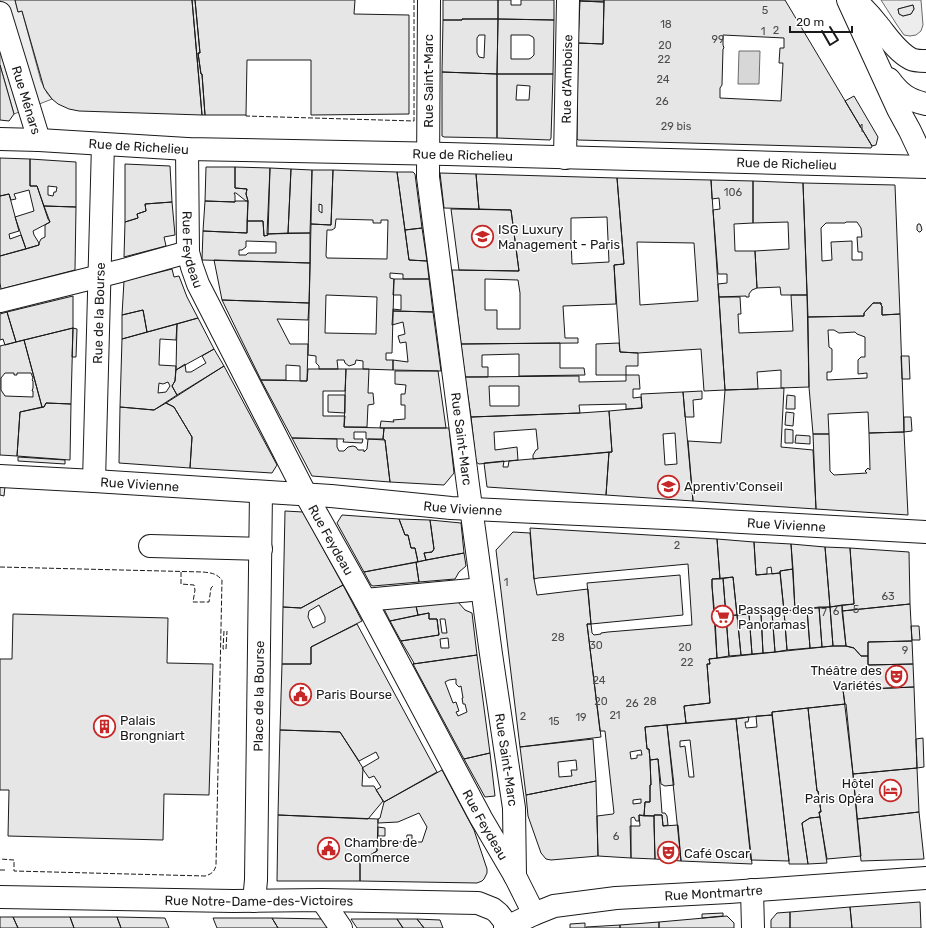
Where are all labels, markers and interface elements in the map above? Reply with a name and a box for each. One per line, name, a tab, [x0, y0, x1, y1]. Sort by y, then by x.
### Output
house number: 5	[762, 4, 769, 17]
scale bar	[790, 8, 852, 34]
text: 20 m	[796, 15, 824, 29]
house number: 18	[660, 18, 672, 31]
house number: 2	[773, 24, 779, 37]
house number: 1	[761, 25, 765, 38]
house number: 99	[711, 33, 725, 46]
street label: Rue Saint-Marc	[421, 34, 436, 128]
street label: Rue d'Amboise	[558, 34, 575, 124]
house number: 20	[658, 39, 672, 52]
house number: 22	[658, 53, 670, 66]
street label: Rue Ménars	[9, 64, 44, 137]
house number: 24	[656, 73, 670, 86]
house number: 26	[655, 95, 669, 108]
house number: 29 bis	[661, 120, 692, 133]
house number: 1	[859, 122, 863, 135]
street label: Rue de Richelieu	[88, 136, 189, 157]
street label: Rue de Richelieu	[412, 146, 513, 163]
street label: Rue de Richelieu	[736, 154, 837, 172]
house number: 106	[724, 186, 743, 199]
street label: Rue Feydeau	[180, 211, 206, 290]
place label: ISG Luxury Management - Paris	[498, 222, 620, 253]
school or university icon: ISG Luxury Management - Paris	[470, 223, 496, 249]
street label: Rue de la Bourse	[90, 262, 107, 364]
street label: Rue Saint-Marc	[449, 391, 475, 486]
school or university icon: Aprentiv'Conseil	[656, 473, 682, 499]
street label: Rue Vivienne	[100, 474, 180, 494]
place label: Aprentiv'Conseil	[684, 479, 783, 494]
street label: Rue Vivienne	[423, 498, 502, 518]
street label: Rue Feydeau	[305, 502, 357, 578]
street label: Rue Vivienne	[747, 515, 826, 534]
house number: 2	[674, 539, 680, 552]
house number: 1	[504, 576, 508, 589]
house number: 63	[881, 590, 895, 603]
place label: Passage des Panoramas	[738, 602, 814, 632]
supermarket icon: Passage des Panoramas	[710, 603, 736, 629]
house number: 5	[853, 603, 860, 616]
house number: 6	[833, 605, 840, 618]
house number: 7	[821, 606, 827, 619]
house number: 28	[551, 631, 565, 644]
house number: 30	[589, 639, 603, 652]
street label: Place de la Bourse	[250, 641, 267, 752]
house number: 20	[678, 641, 692, 654]
house number: 9	[902, 644, 908, 657]
house number: 22	[681, 656, 693, 669]
place label: Théâtre des Variétés	[810, 663, 882, 693]
theatre icon: Théâtre des Variétés	[884, 664, 910, 690]
house number: 24	[592, 674, 606, 687]
public building icon: Paris Bourse	[287, 681, 313, 707]
place label: Paris Bourse	[316, 687, 392, 702]
house number: 20	[594, 695, 608, 708]
house number: 28	[643, 695, 657, 708]
house number: 26	[625, 697, 639, 710]
house number: 21	[609, 709, 621, 722]
house number: 2	[520, 710, 526, 723]
house number: 19	[575, 711, 587, 724]
street label: Rue Saint-Marc	[492, 712, 521, 807]
place label: Palais Brongniart	[120, 713, 185, 744]
building icon: Palais Brongniart	[92, 714, 118, 740]
house number: 15	[548, 715, 560, 728]
place label: Hôtel Paris Opéra	[805, 776, 874, 806]
hotel icon: Hôtel Paris Opéra	[877, 777, 903, 803]
street label: Rue Feydeau	[460, 787, 511, 862]
house number: 6	[613, 830, 620, 843]
place label: Chambre de Commerce	[344, 835, 417, 865]
public building icon: Chambre de Commerce	[315, 836, 341, 862]
theatre icon: Café Oscar	[656, 840, 682, 866]
place label: Café Oscar	[684, 846, 750, 861]
street label: Rue Montmartre	[664, 882, 763, 903]
street label: Rue Notre-Dame-des-Victoires	[165, 892, 354, 909]

